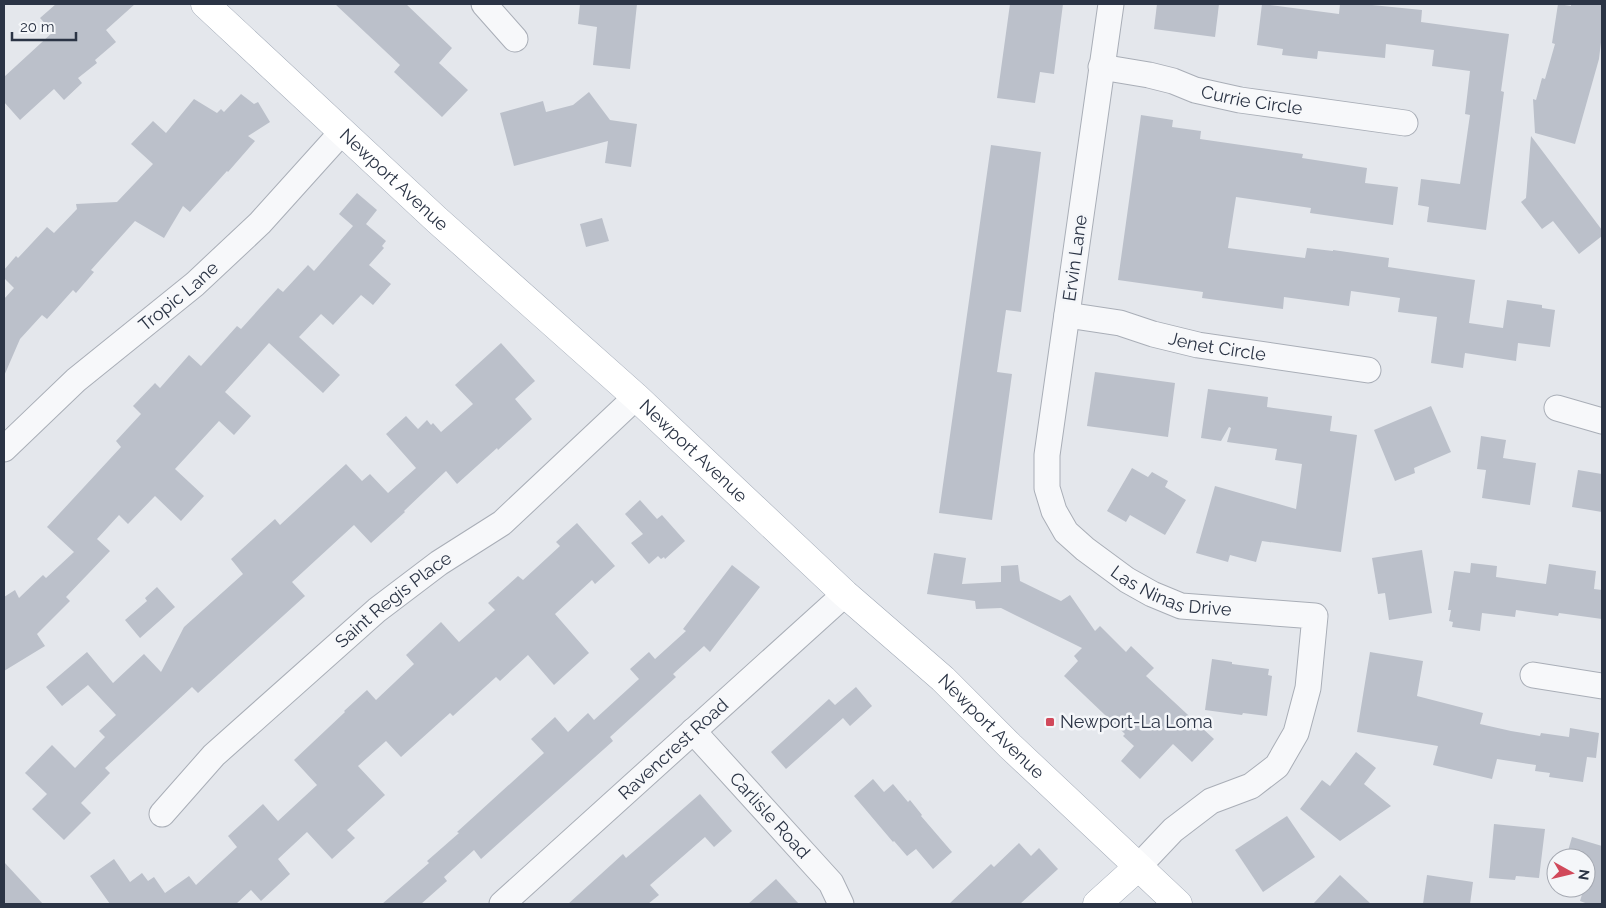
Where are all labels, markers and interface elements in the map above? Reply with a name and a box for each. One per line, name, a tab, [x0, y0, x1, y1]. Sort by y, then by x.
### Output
scale bar	[12, 10, 76, 42]
text: 20 m	[20, 18, 55, 36]
street label: Currie Circle	[1199, 81, 1304, 119]
street label: Newport Avenue	[336, 124, 453, 235]
street label: Ervin Lane	[1058, 213, 1091, 303]
street label: Tropic Lane	[134, 257, 222, 335]
street label: Jenet Circle	[1167, 327, 1268, 365]
street label: Newport Avenue	[635, 395, 752, 507]
street label: Saint Regis Place	[331, 547, 455, 652]
street label: Las Ninas Drive	[1107, 561, 1233, 620]
street label: Newport Avenue	[934, 670, 1049, 783]
street label: Ravencrest Road	[614, 694, 732, 804]
place label: Newport-La Loma	[1060, 711, 1213, 732]
marker: Newport-La Loma	[1044, 716, 1056, 728]
street label: Carlisle Road	[725, 768, 815, 863]
north arrow	[1546, 848, 1596, 898]
text: N	[1575, 868, 1593, 881]

